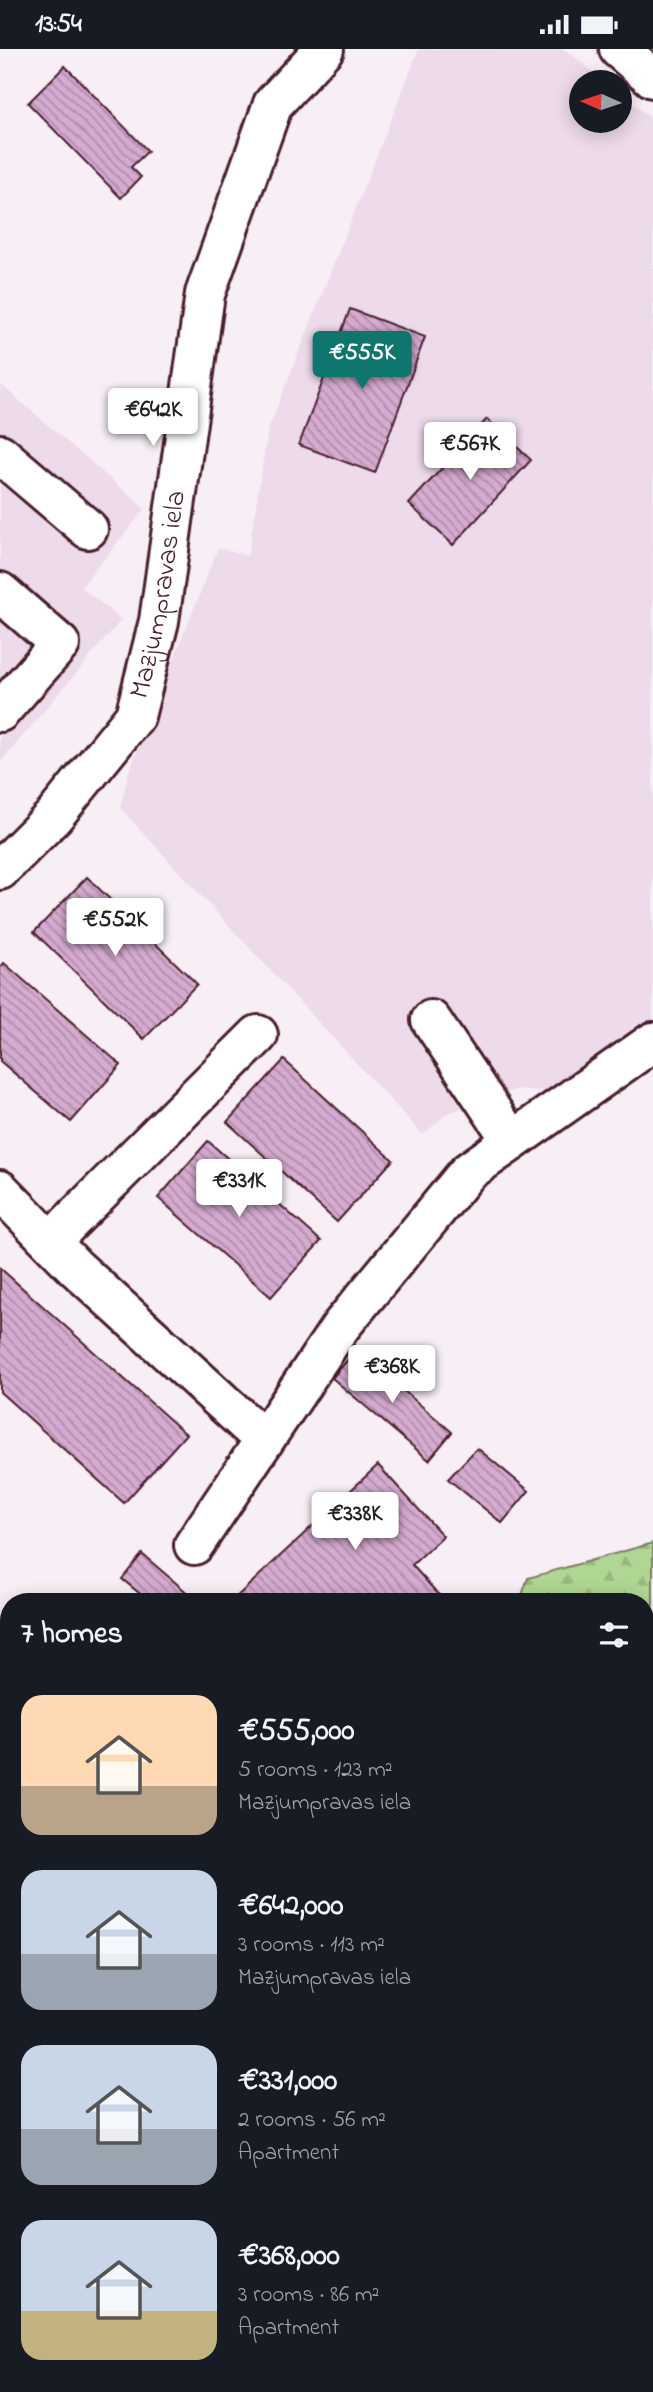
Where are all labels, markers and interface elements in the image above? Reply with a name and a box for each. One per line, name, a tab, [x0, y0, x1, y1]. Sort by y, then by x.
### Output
text: 13:54	[35, 6, 82, 44]
north arrow	[569, 70, 632, 133]
map controls	[569, 70, 632, 133]
pin: €555K	[313, 331, 411, 391]
text: €555K	[329, 337, 395, 370]
pin: €642K	[104, 389, 202, 448]
text: €642K	[124, 394, 182, 427]
pin: €567K	[421, 423, 519, 482]
text: €567K	[440, 428, 500, 461]
street label: Mazjumpravas iela	[120, 488, 198, 703]
pin: €552K	[66, 899, 164, 958]
text: €552K	[83, 904, 147, 937]
pin: €331K	[190, 1159, 288, 1219]
text: €331K	[212, 1165, 266, 1198]
pin: €368K	[343, 1345, 441, 1405]
text: €368K	[364, 1351, 420, 1384]
pin: €338K	[306, 1493, 404, 1552]
text: €338K	[328, 1498, 382, 1531]
text: 7 homes	[21, 1613, 123, 1657]
icon: filters	[595, 1616, 633, 1654]
text: €555,000	[238, 1710, 354, 1754]
icon: home	[77, 1723, 161, 1807]
text: 5 rooms · 123 m²	[238, 1754, 393, 1787]
text: Mazjumpravas iela	[238, 1787, 411, 1820]
text: €642,000	[238, 1885, 343, 1929]
icon: home	[77, 1898, 161, 1982]
text: 3 rooms · 113 m²	[238, 1929, 385, 1962]
text: Mazjumpravas iela	[238, 1962, 411, 1995]
text: €331,000	[238, 2060, 337, 2104]
icon: home	[77, 2073, 161, 2157]
text: 2 rooms · 56 m²	[238, 2104, 386, 2137]
text: Apartment	[238, 2137, 339, 2170]
text: €368,000	[238, 2235, 340, 2279]
icon: home	[77, 2248, 161, 2332]
text: 3 rooms · 86 m²	[238, 2279, 379, 2312]
text: Apartment	[238, 2312, 339, 2345]

